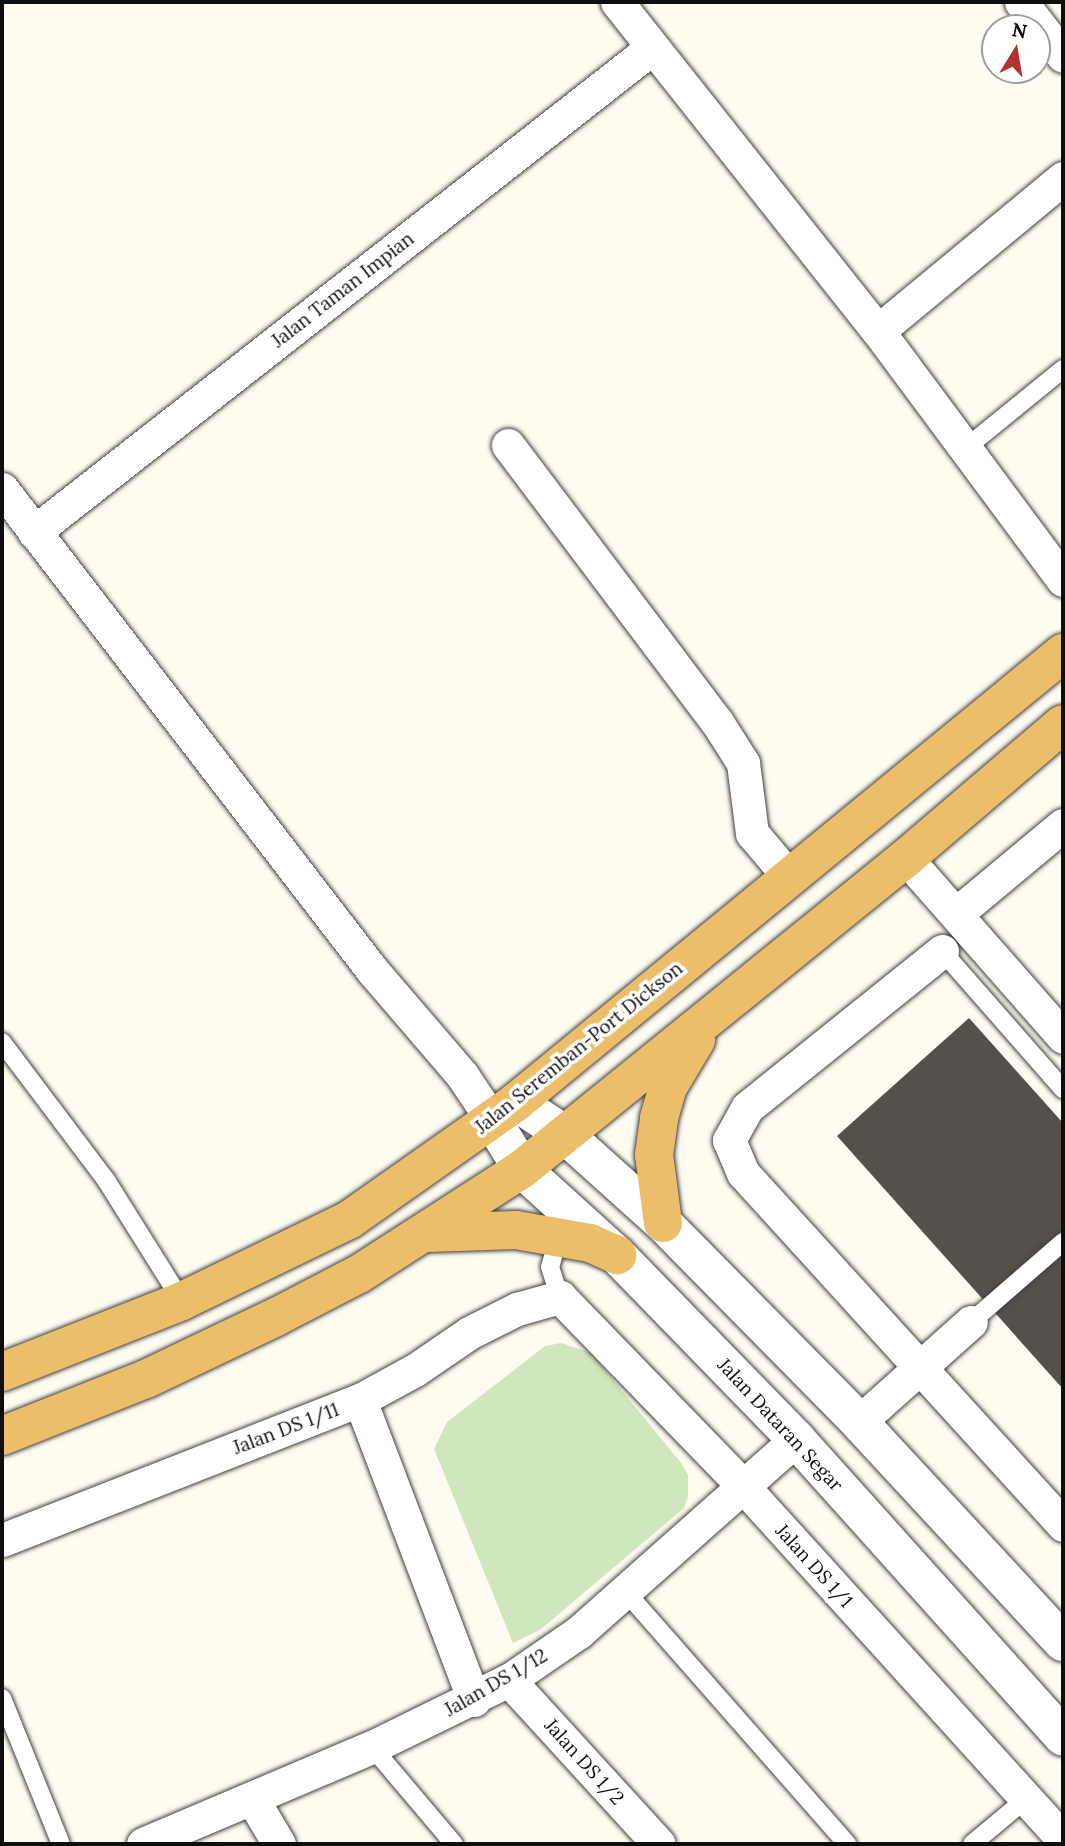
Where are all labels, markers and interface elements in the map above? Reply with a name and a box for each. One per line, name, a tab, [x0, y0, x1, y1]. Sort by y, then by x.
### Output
north arrow	[981, 14, 1051, 84]
text: N	[1010, 17, 1029, 44]
street label: Jalan Taman Impian	[267, 227, 419, 353]
street label: Jalan Seremban-Port Dickson	[471, 957, 687, 1139]
street label: Jalan Dataran Segar	[713, 1354, 847, 1496]
street label: Jalan DS 1/11	[230, 1398, 342, 1460]
street label: Jalan DS 1/1	[771, 1519, 857, 1613]
street label: Jalan DS 1/12	[441, 1644, 551, 1722]
street label: Jalan DS 1/2	[539, 1714, 629, 1810]

